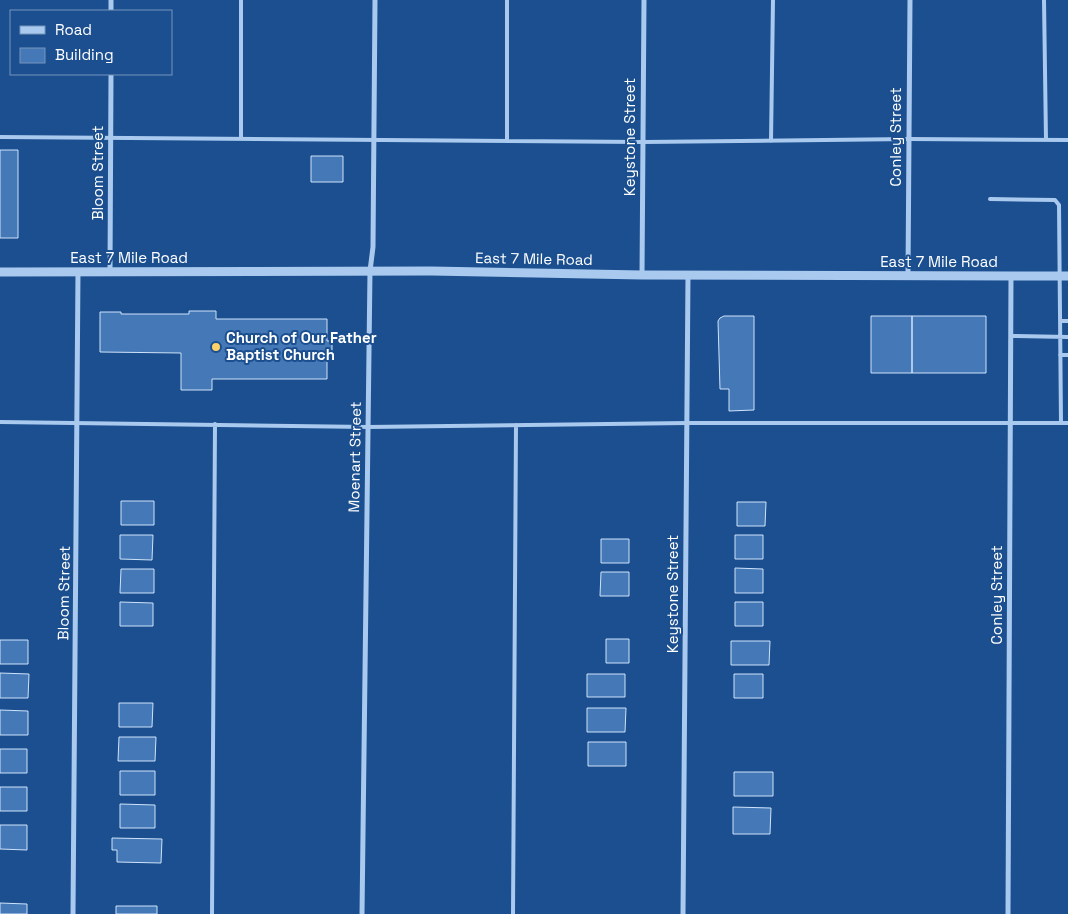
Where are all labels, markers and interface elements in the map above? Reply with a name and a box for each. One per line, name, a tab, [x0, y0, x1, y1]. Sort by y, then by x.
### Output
legend	[10, 10, 172, 75]
text: Road	[55, 20, 92, 39]
text: Building	[55, 45, 114, 64]
street label: Keystone Street	[620, 78, 639, 196]
street label: Conley Street	[886, 87, 905, 187]
street label: Bloom Street	[88, 126, 107, 220]
street label: East 7 Mile Road	[70, 248, 188, 267]
street label: East 7 Mile Road	[475, 248, 593, 269]
street label: East 7 Mile Road	[880, 252, 998, 271]
place label: Church of Our Father Baptist Church	[226, 328, 377, 364]
marker: Church of Our Father Baptist Church	[210, 341, 222, 353]
street label: Moenart Street	[344, 401, 365, 513]
street label: Keystone Street	[663, 535, 682, 653]
street label: Bloom Street	[53, 545, 74, 641]
street label: Conley Street	[987, 545, 1006, 645]

